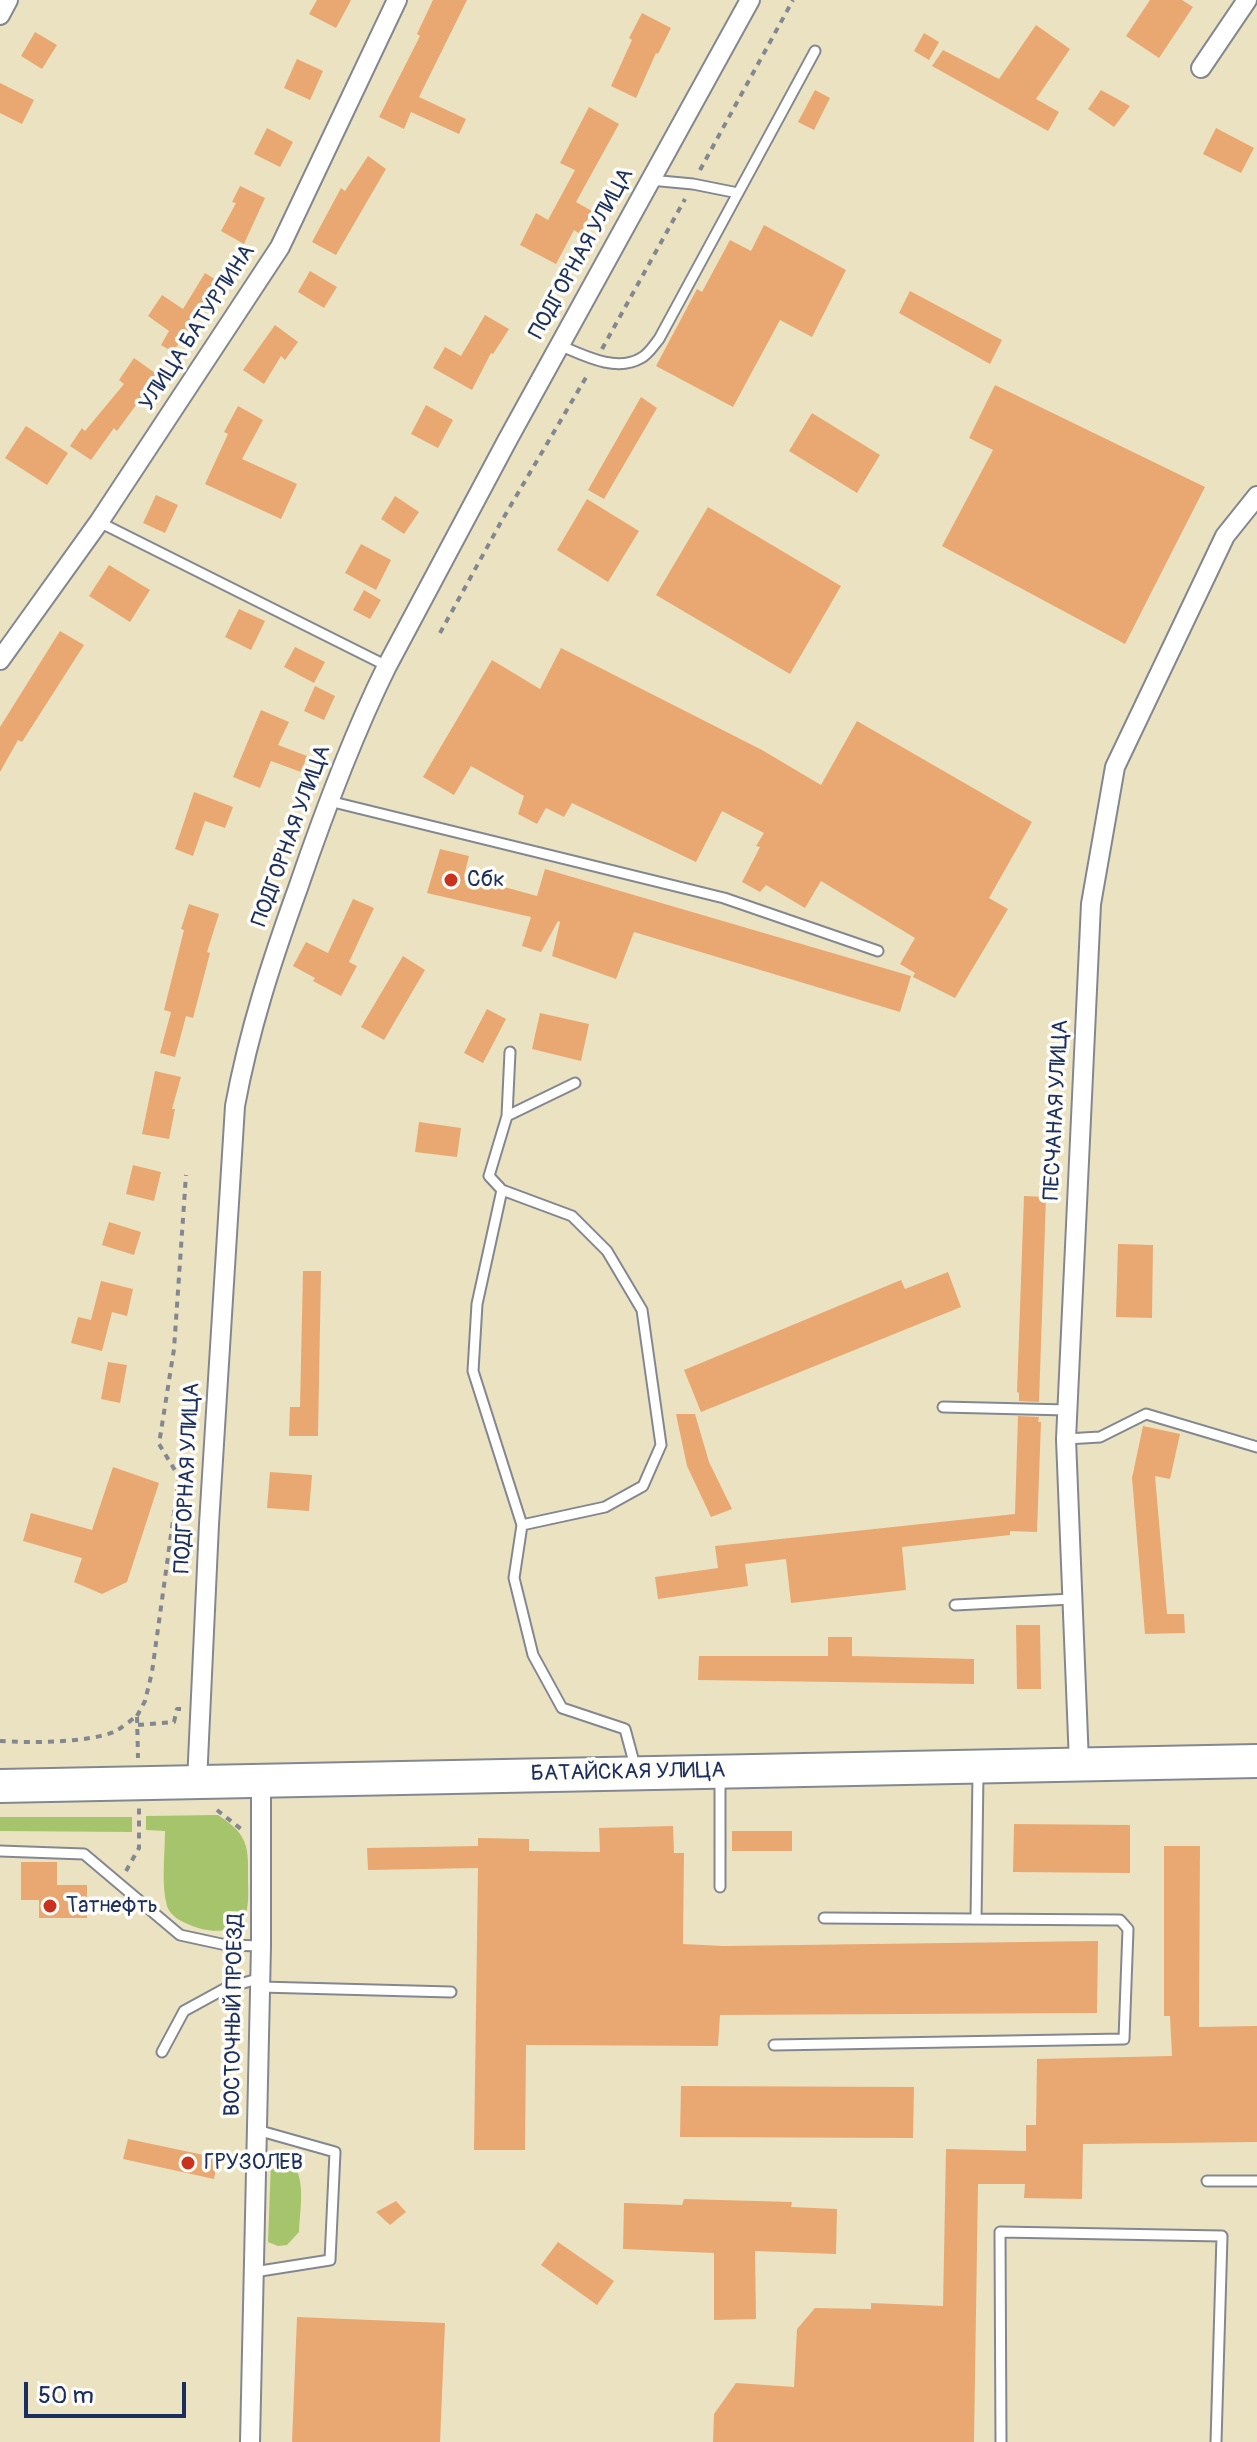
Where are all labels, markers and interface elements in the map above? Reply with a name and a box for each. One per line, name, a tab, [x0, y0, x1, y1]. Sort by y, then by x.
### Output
street label: ПОДГОРНАЯ УЛИЦА	[524, 164, 640, 344]
street label: УЛИЦА БАТУРЛИНА	[134, 240, 262, 416]
street label: ПОДГОРНАЯ УЛИЦА	[247, 742, 337, 930]
place label: Сбк	[467, 867, 505, 893]
marker: Сбк	[442, 871, 460, 889]
street label: ПЕСЧАНАЯ УЛИЦА	[1039, 1019, 1075, 1201]
street label: ПОДГОРНАЯ УЛИЦА	[170, 1382, 206, 1574]
street label: БАТАЙСКАЯ УЛИЦА	[530, 1758, 726, 1788]
place label: Татнефть	[66, 1893, 158, 1919]
marker: Татнефть	[41, 1897, 59, 1915]
street label: ВОСТОЧНЫЙ ПРОЕЗД	[220, 1913, 250, 2117]
place label: ГРУЗОЛЕВ	[204, 2150, 303, 2176]
marker: ГРУЗОЛЕВ	[179, 2154, 197, 2172]
scale bar	[28, 2366, 190, 2416]
text: 50 m	[38, 2381, 94, 2410]

